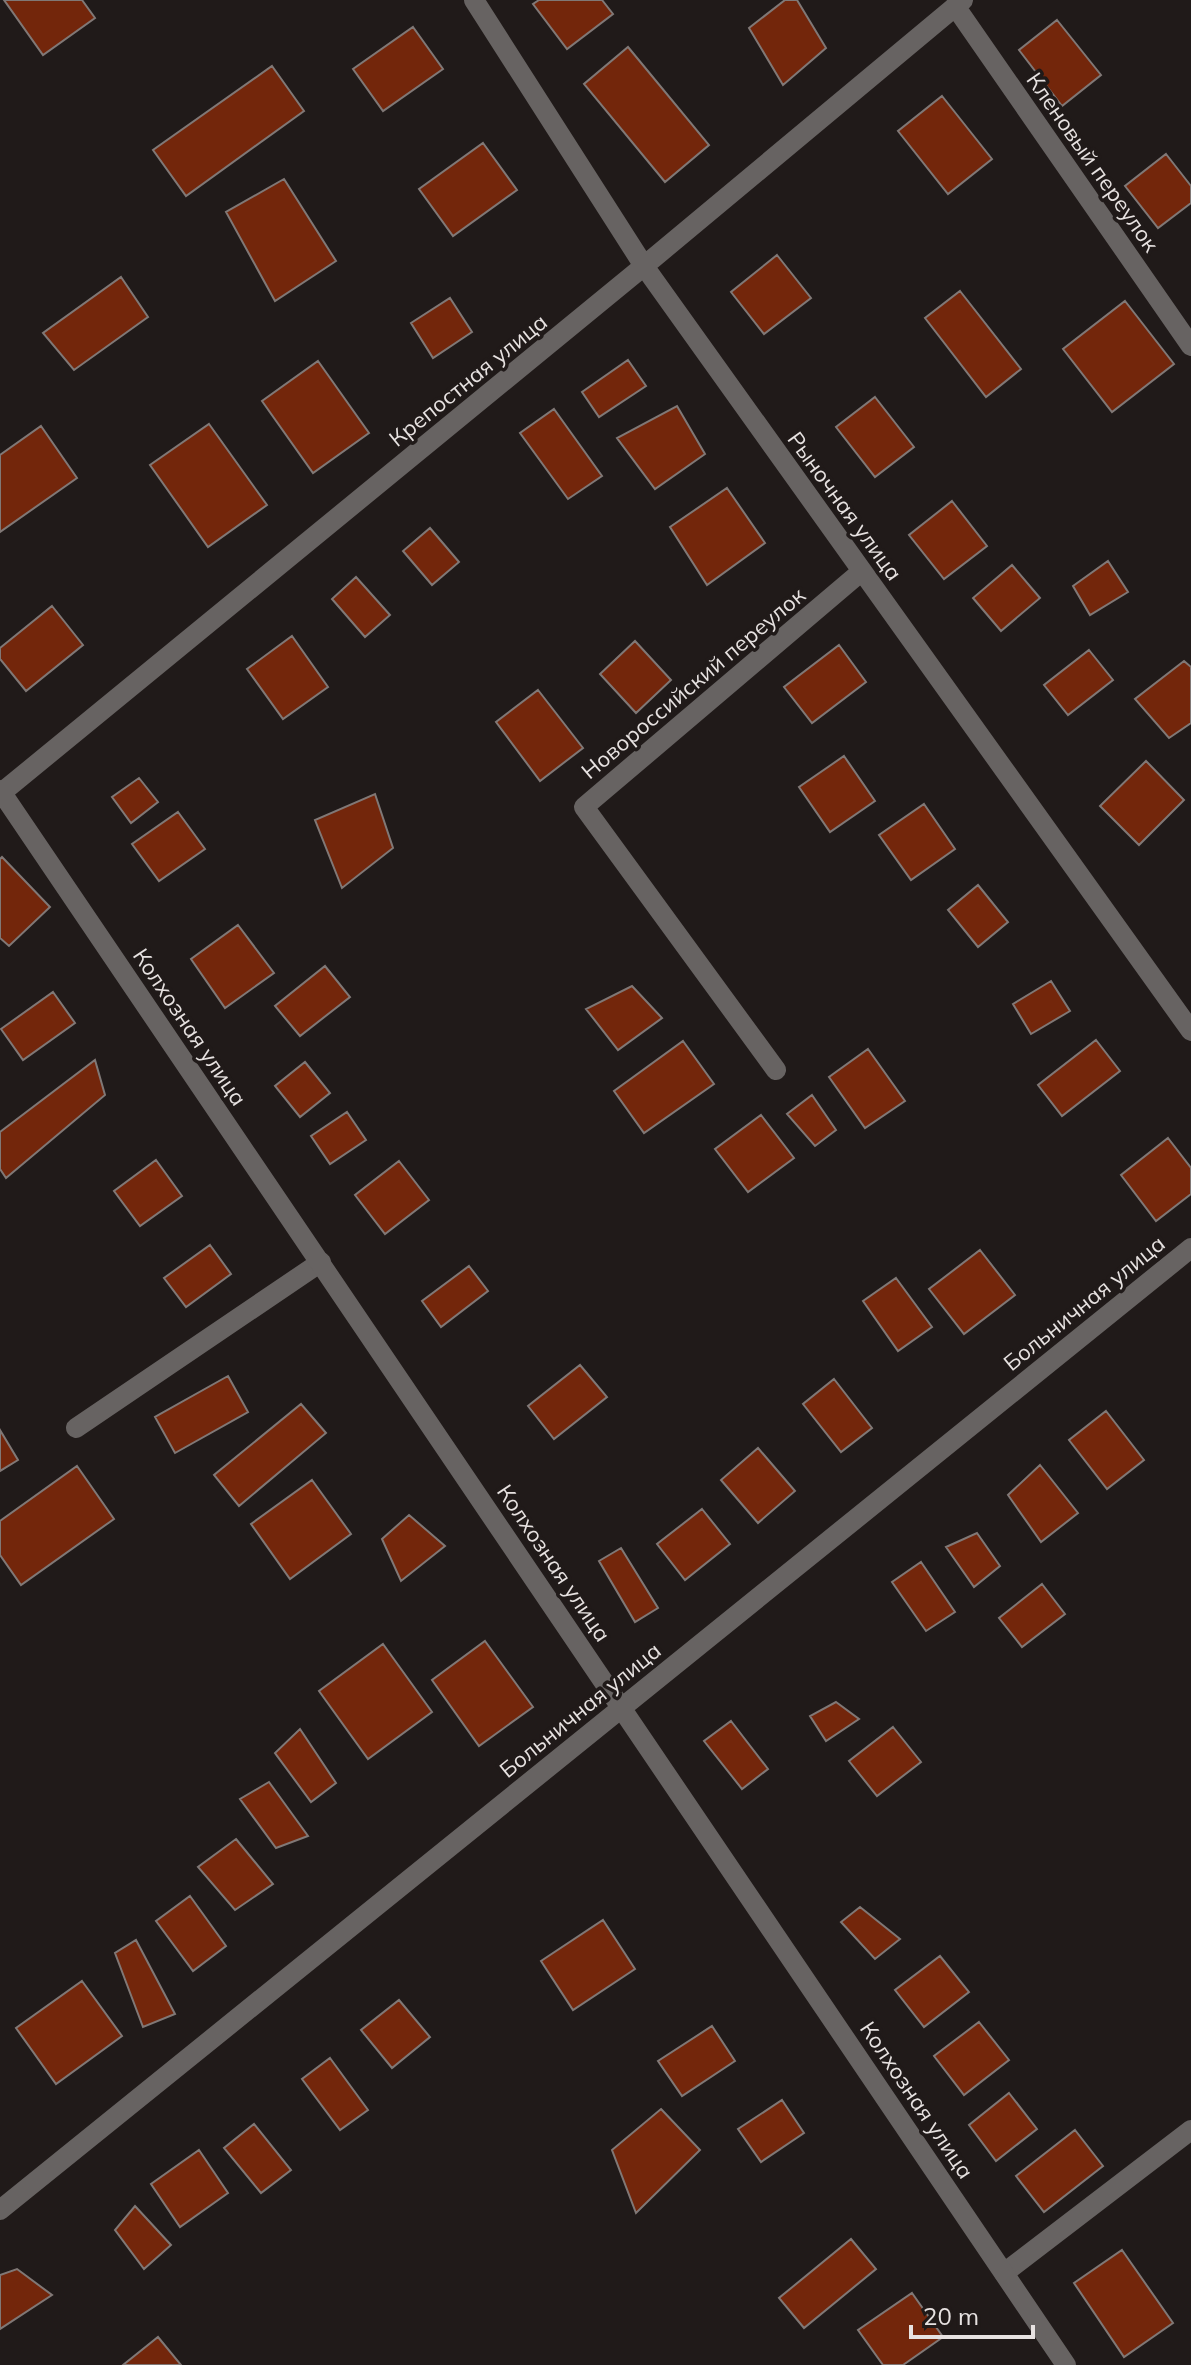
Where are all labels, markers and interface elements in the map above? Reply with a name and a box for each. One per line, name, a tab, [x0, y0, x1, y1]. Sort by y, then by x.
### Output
street label: Кленовый переулок	[1021, 67, 1165, 257]
street label: Крепостная улица	[383, 308, 553, 452]
street label: Рыночная улица	[782, 426, 908, 586]
street label: Новороссийский переулок	[575, 581, 811, 785]
street label: Колхозная улица	[127, 943, 253, 1111]
street label: Больничная улица	[998, 1229, 1170, 1377]
street label: Колхозная улица	[491, 1479, 617, 1647]
street label: Больничная улица	[494, 1636, 666, 1784]
street label: Колхозная улица	[854, 2016, 980, 2184]
scale bar	[911, 2289, 1033, 2339]
text: 20 m	[923, 2301, 979, 2331]

